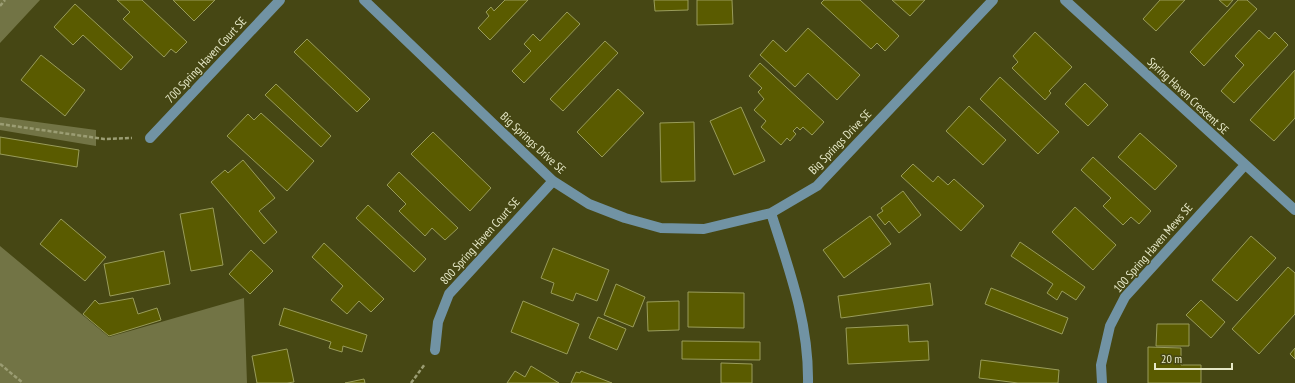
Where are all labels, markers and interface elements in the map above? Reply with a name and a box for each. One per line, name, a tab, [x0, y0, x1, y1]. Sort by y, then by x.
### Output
street label: 700 Spring Haven Court SE	[162, 14, 249, 106]
street label: Spring Haven Crescent SE	[1144, 54, 1232, 137]
street label: Big Springs Drive SE	[805, 106, 874, 177]
street label: Big Springs Drive SE	[498, 109, 569, 177]
street label: 800 Spring Haven Court SE	[437, 194, 523, 287]
street label: 100 Spring Haven Mews SE	[1110, 200, 1195, 295]
scale bar	[1155, 345, 1232, 371]
text: 20 m	[1161, 351, 1182, 366]

